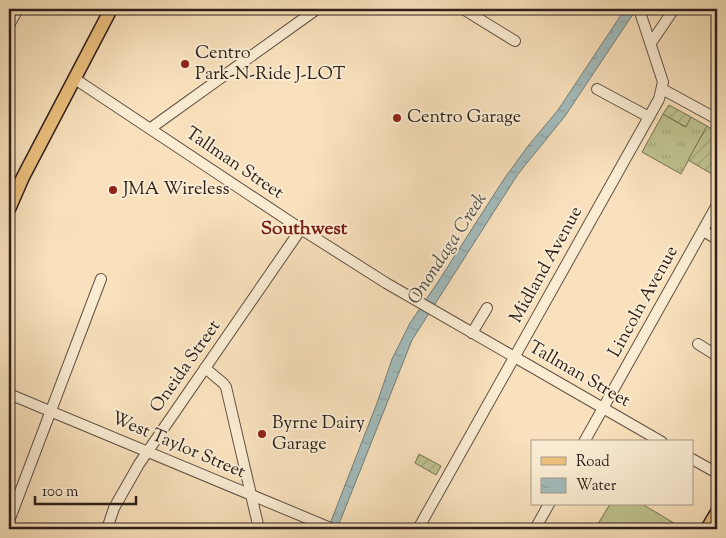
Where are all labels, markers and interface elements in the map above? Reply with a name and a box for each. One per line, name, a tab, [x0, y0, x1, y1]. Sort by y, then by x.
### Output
place label: Centro Park-N-Ride J-LOT	[195, 41, 346, 88]
marker: Centro Park-N-Ride J-LOT	[179, 58, 191, 70]
place label: Centro Garage	[407, 105, 521, 131]
marker: Centro Garage	[391, 112, 403, 124]
street label: Tallman Street	[180, 121, 288, 207]
place label: JMA Wireless	[122, 177, 230, 203]
marker: JMA Wireless	[107, 184, 119, 196]
water label: Onondaga Creek	[402, 188, 494, 310]
street label: Midland Avenue	[504, 202, 590, 328]
district label: Southwest	[261, 216, 348, 243]
street label: Lincoln Avenue	[603, 241, 685, 363]
street label: Oneida Street	[144, 315, 228, 419]
street label: Tallman Street	[523, 335, 635, 415]
street label: West Taylor Street	[107, 406, 249, 486]
place label: Byrne Dairy Garage	[272, 411, 365, 458]
marker: Byrne Dairy Garage	[256, 428, 268, 440]
legend	[531, 440, 694, 506]
text: Road	[576, 452, 610, 473]
scale bar	[35, 473, 136, 505]
text: Water	[576, 476, 617, 497]
text: 100 m	[42, 482, 79, 503]

